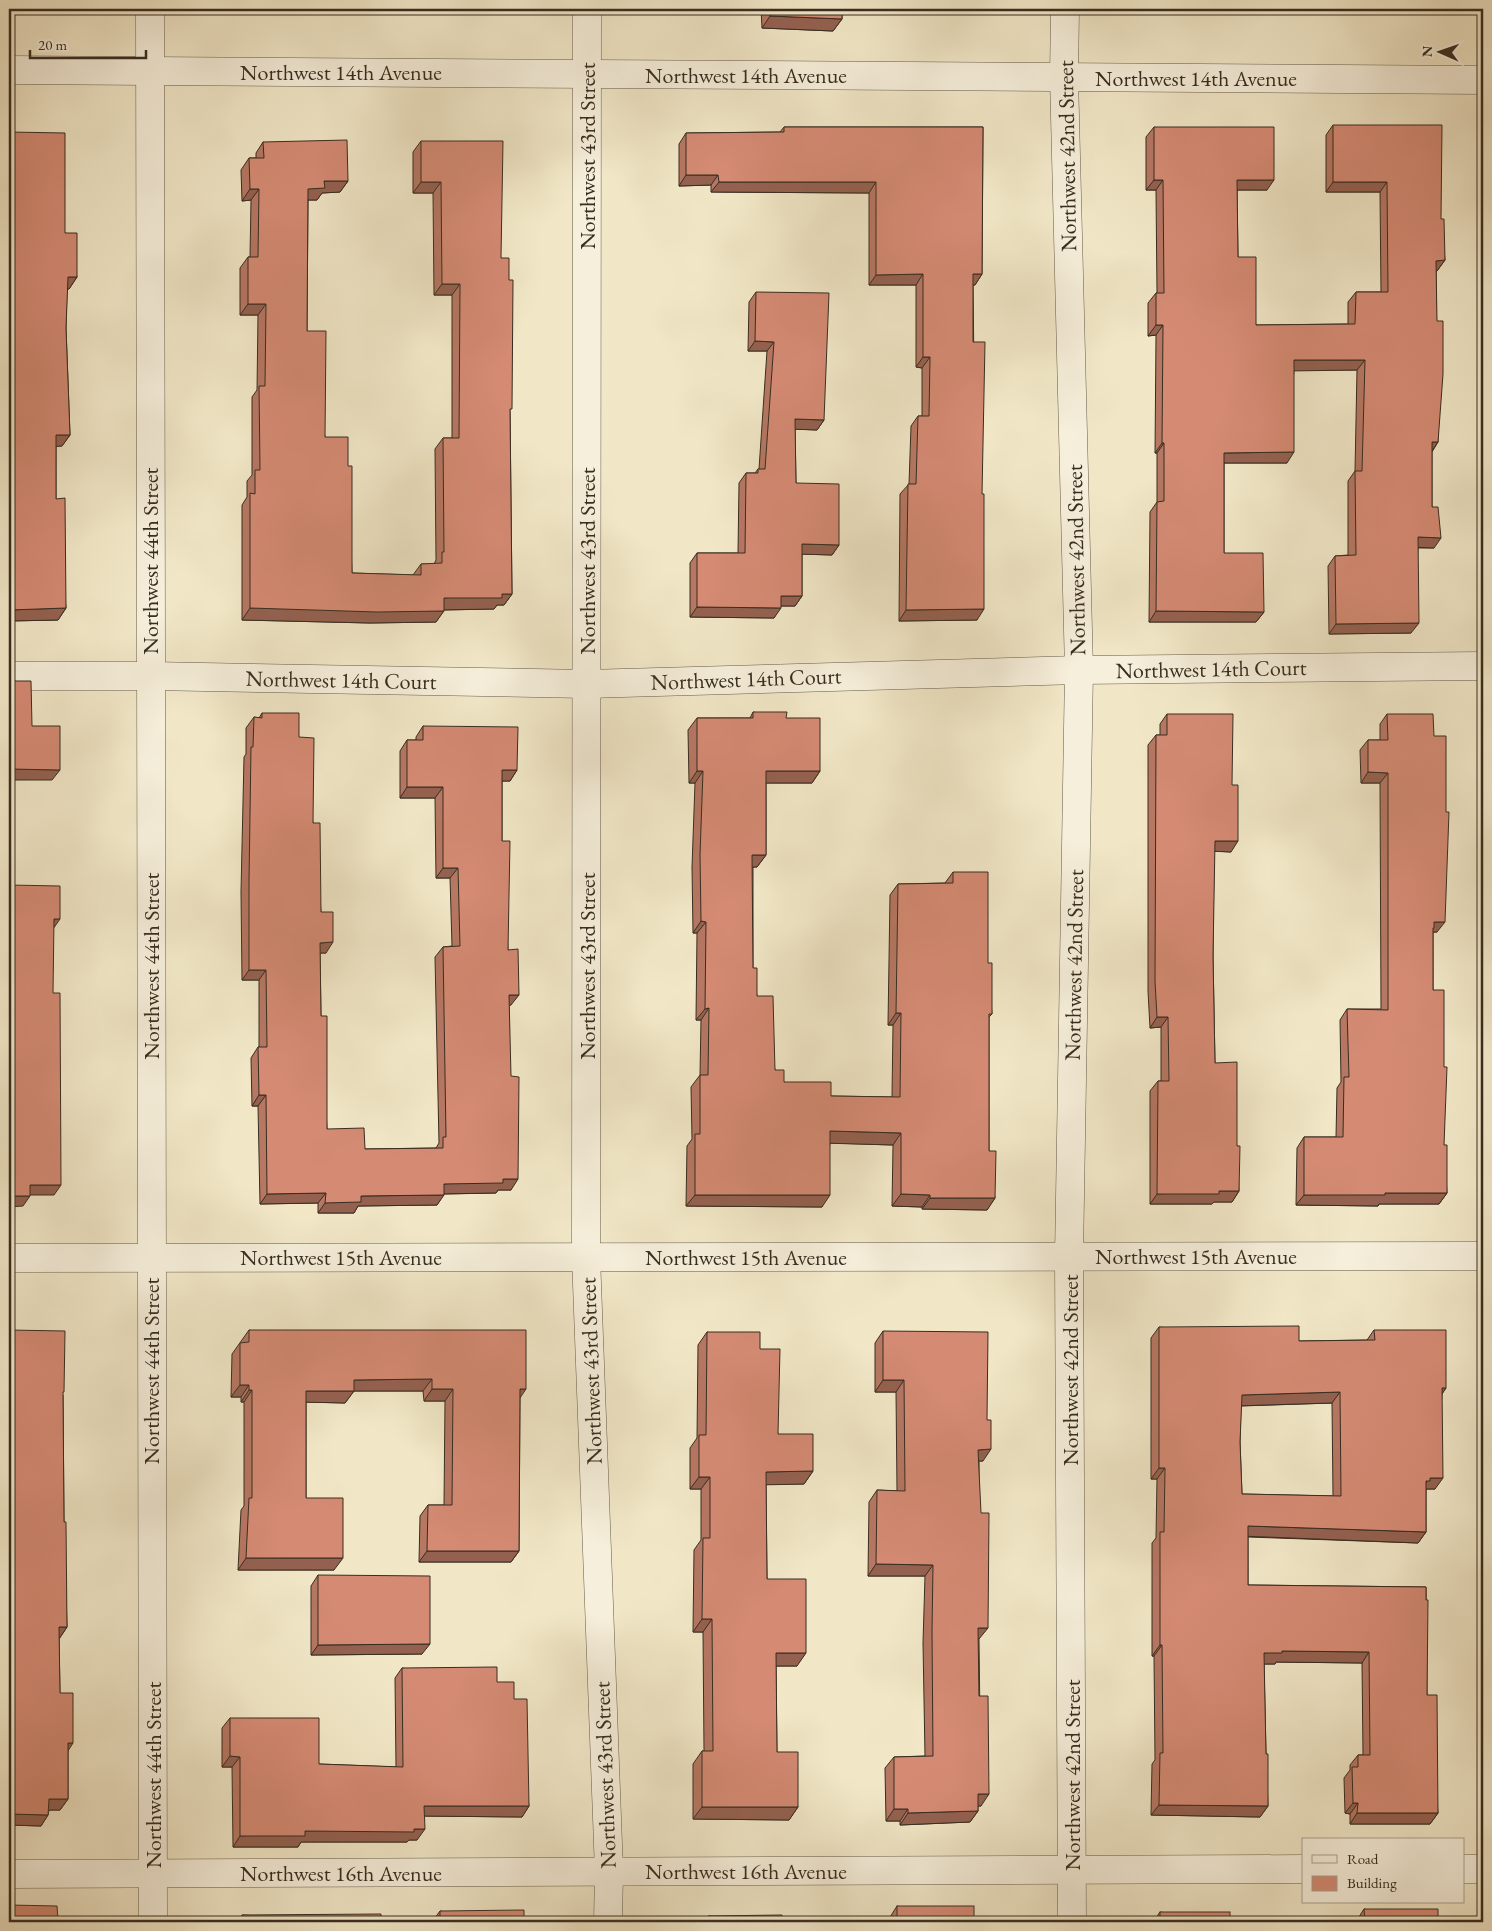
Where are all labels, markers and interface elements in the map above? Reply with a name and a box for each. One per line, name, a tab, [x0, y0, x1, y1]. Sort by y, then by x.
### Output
scale bar	[30, 28, 146, 60]
north arrow	[1414, 28, 1464, 78]
text: 20 m	[38, 35, 67, 54]
text: N	[1418, 45, 1436, 58]
street label: Northwest 14th Avenue	[240, 58, 442, 87]
street label: Northwest 42nd Street	[1051, 60, 1083, 252]
street label: Northwest 14th Avenue	[645, 61, 847, 90]
street label: Northwest 43rd Street	[573, 62, 602, 250]
street label: Northwest 14th Avenue	[1095, 64, 1297, 93]
street label: Northwest 42nd Street	[1060, 464, 1092, 656]
street label: Northwest 44th Street	[136, 467, 165, 654]
street label: Northwest 43rd Street	[573, 467, 602, 655]
street label: Northwest 14th Court	[1115, 653, 1307, 685]
street label: Northwest 14th Court	[650, 661, 842, 697]
street label: Northwest 14th Court	[245, 664, 437, 696]
street label: Northwest 42nd Street	[1058, 869, 1090, 1061]
street label: Northwest 44th Street	[137, 872, 166, 1059]
street label: Northwest 43rd Street	[573, 872, 602, 1060]
street label: Northwest 15th Avenue	[1095, 1242, 1297, 1271]
street label: Northwest 15th Avenue	[240, 1243, 442, 1272]
street label: Northwest 15th Avenue	[645, 1243, 847, 1272]
street label: Northwest 42nd Street	[1056, 1274, 1085, 1466]
street label: Northwest 44th Street	[137, 1277, 166, 1464]
street label: Northwest 43rd Street	[573, 1277, 609, 1465]
street label: Northwest 42nd Street	[1058, 1679, 1087, 1871]
street label: Northwest 44th Street	[139, 1681, 168, 1868]
street label: Northwest 43rd Street	[587, 1681, 623, 1869]
legend	[1302, 1838, 1464, 1904]
text: Road	[1347, 1849, 1379, 1868]
street label: Northwest 16th Avenue	[645, 1857, 847, 1886]
street label: Northwest 16th Avenue	[240, 1859, 442, 1888]
text: Building	[1347, 1873, 1397, 1892]

